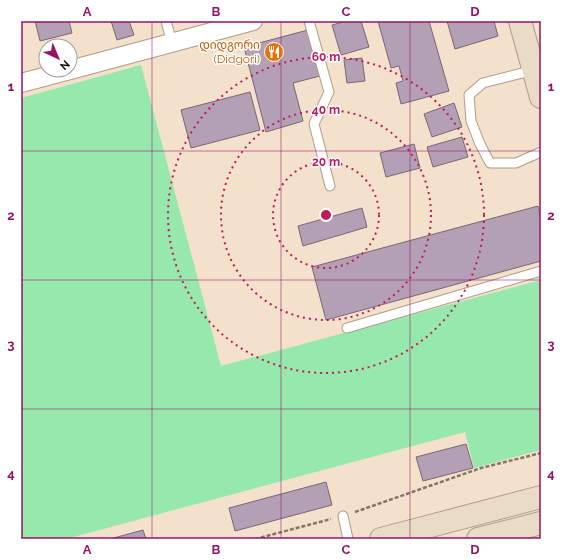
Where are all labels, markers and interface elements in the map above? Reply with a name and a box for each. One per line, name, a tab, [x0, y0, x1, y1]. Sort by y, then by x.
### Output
text: A	[83, 4, 92, 19]
text: B	[212, 4, 221, 19]
text: C	[342, 4, 351, 19]
text: D	[470, 4, 480, 19]
north arrow	[38, 38, 78, 78]
place label: დიდგორი (Didgori)	[199, 38, 260, 66]
restaurant icon: დიდგორი (Didgori)	[263, 41, 285, 63]
text: 60 m	[312, 50, 340, 64]
text: N	[57, 57, 72, 72]
text: 1	[8, 79, 15, 94]
text: 1	[548, 79, 555, 94]
text: 40 m	[312, 103, 340, 117]
text: 20 m	[312, 155, 340, 169]
text: 2	[7, 208, 15, 223]
centre of rings	[319, 208, 333, 222]
text: 2	[547, 208, 555, 223]
text: 3	[7, 337, 15, 352]
text: 3	[547, 337, 555, 352]
text: 4	[7, 466, 15, 481]
text: 4	[547, 466, 555, 481]
text: A	[83, 542, 92, 557]
text: B	[212, 542, 221, 557]
text: C	[342, 542, 351, 557]
text: D	[470, 542, 480, 557]

